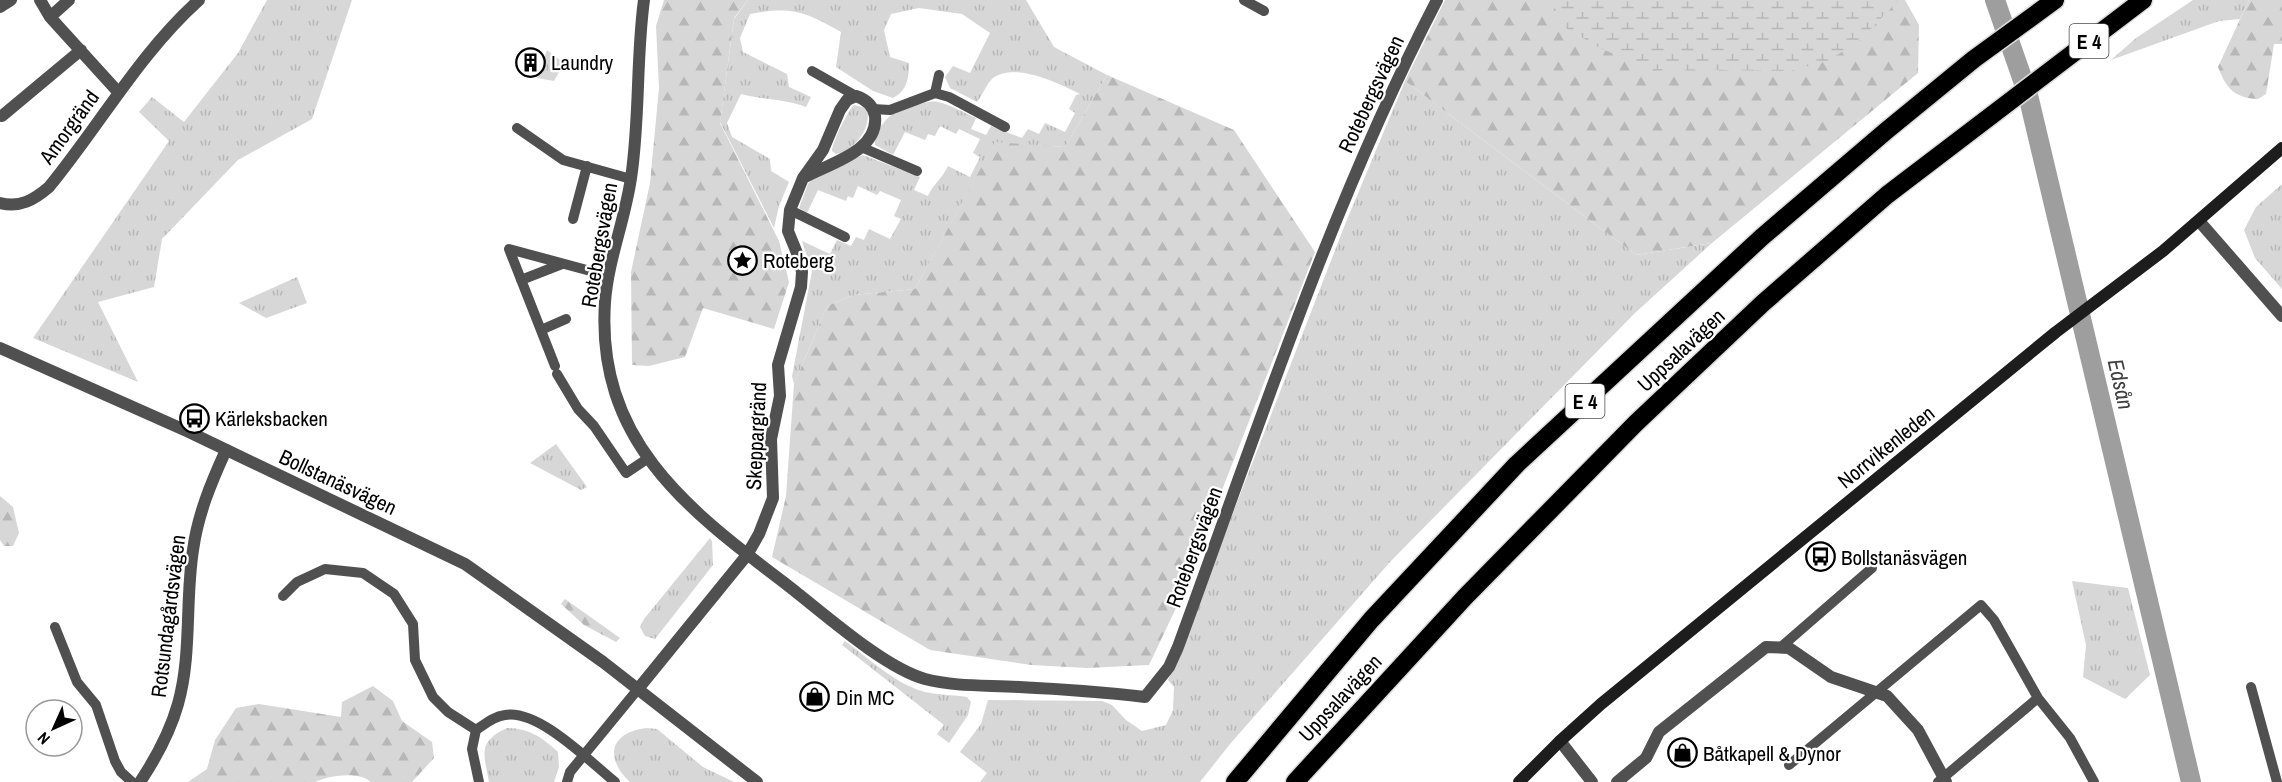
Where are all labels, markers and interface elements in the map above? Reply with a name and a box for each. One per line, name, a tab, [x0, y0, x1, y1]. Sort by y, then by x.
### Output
road number: E 4	[2070, 24, 2108, 58]
street label: Rotebergsvägen	[1331, 31, 1411, 157]
building icon: Laundry	[514, 46, 546, 78]
place label: Laundry	[551, 48, 614, 77]
street label: Amorgränd	[32, 84, 106, 171]
street label: Rotebergsvägen	[574, 180, 624, 310]
place icon: Roteberg	[726, 244, 758, 276]
place label: Roteberg	[763, 246, 834, 275]
street label: Uppsalavägen	[1631, 302, 1731, 398]
water label: Edsån	[2101, 356, 2141, 412]
street label: Skeppargränd	[739, 381, 773, 491]
road number: E 4	[1566, 384, 1604, 418]
street label: Norrvikenleden	[1832, 399, 1940, 495]
bus stop icon: Kärleksbacken	[178, 402, 210, 434]
place label: Kärleksbacken	[215, 404, 328, 433]
street label: Bollstanäsvägen	[275, 442, 401, 522]
street label: Rotebergsvägen	[1159, 483, 1229, 611]
street label: Rotsundagårdsvägen	[144, 533, 192, 699]
bus stop icon: Bollstanäsvägen	[1804, 541, 1836, 573]
place label: Bollstanäsvägen	[1841, 543, 1967, 572]
street label: Uppsalavägen	[1292, 648, 1388, 748]
shop icon: Din MC	[799, 681, 831, 713]
place label: Din MC	[836, 683, 894, 712]
north arrow	[24, 698, 84, 758]
text: N	[32, 727, 55, 750]
shop icon: Båtkapell & Dynor	[1666, 737, 1698, 769]
place label: Båtkapell & Dynor	[1703, 739, 1841, 768]

